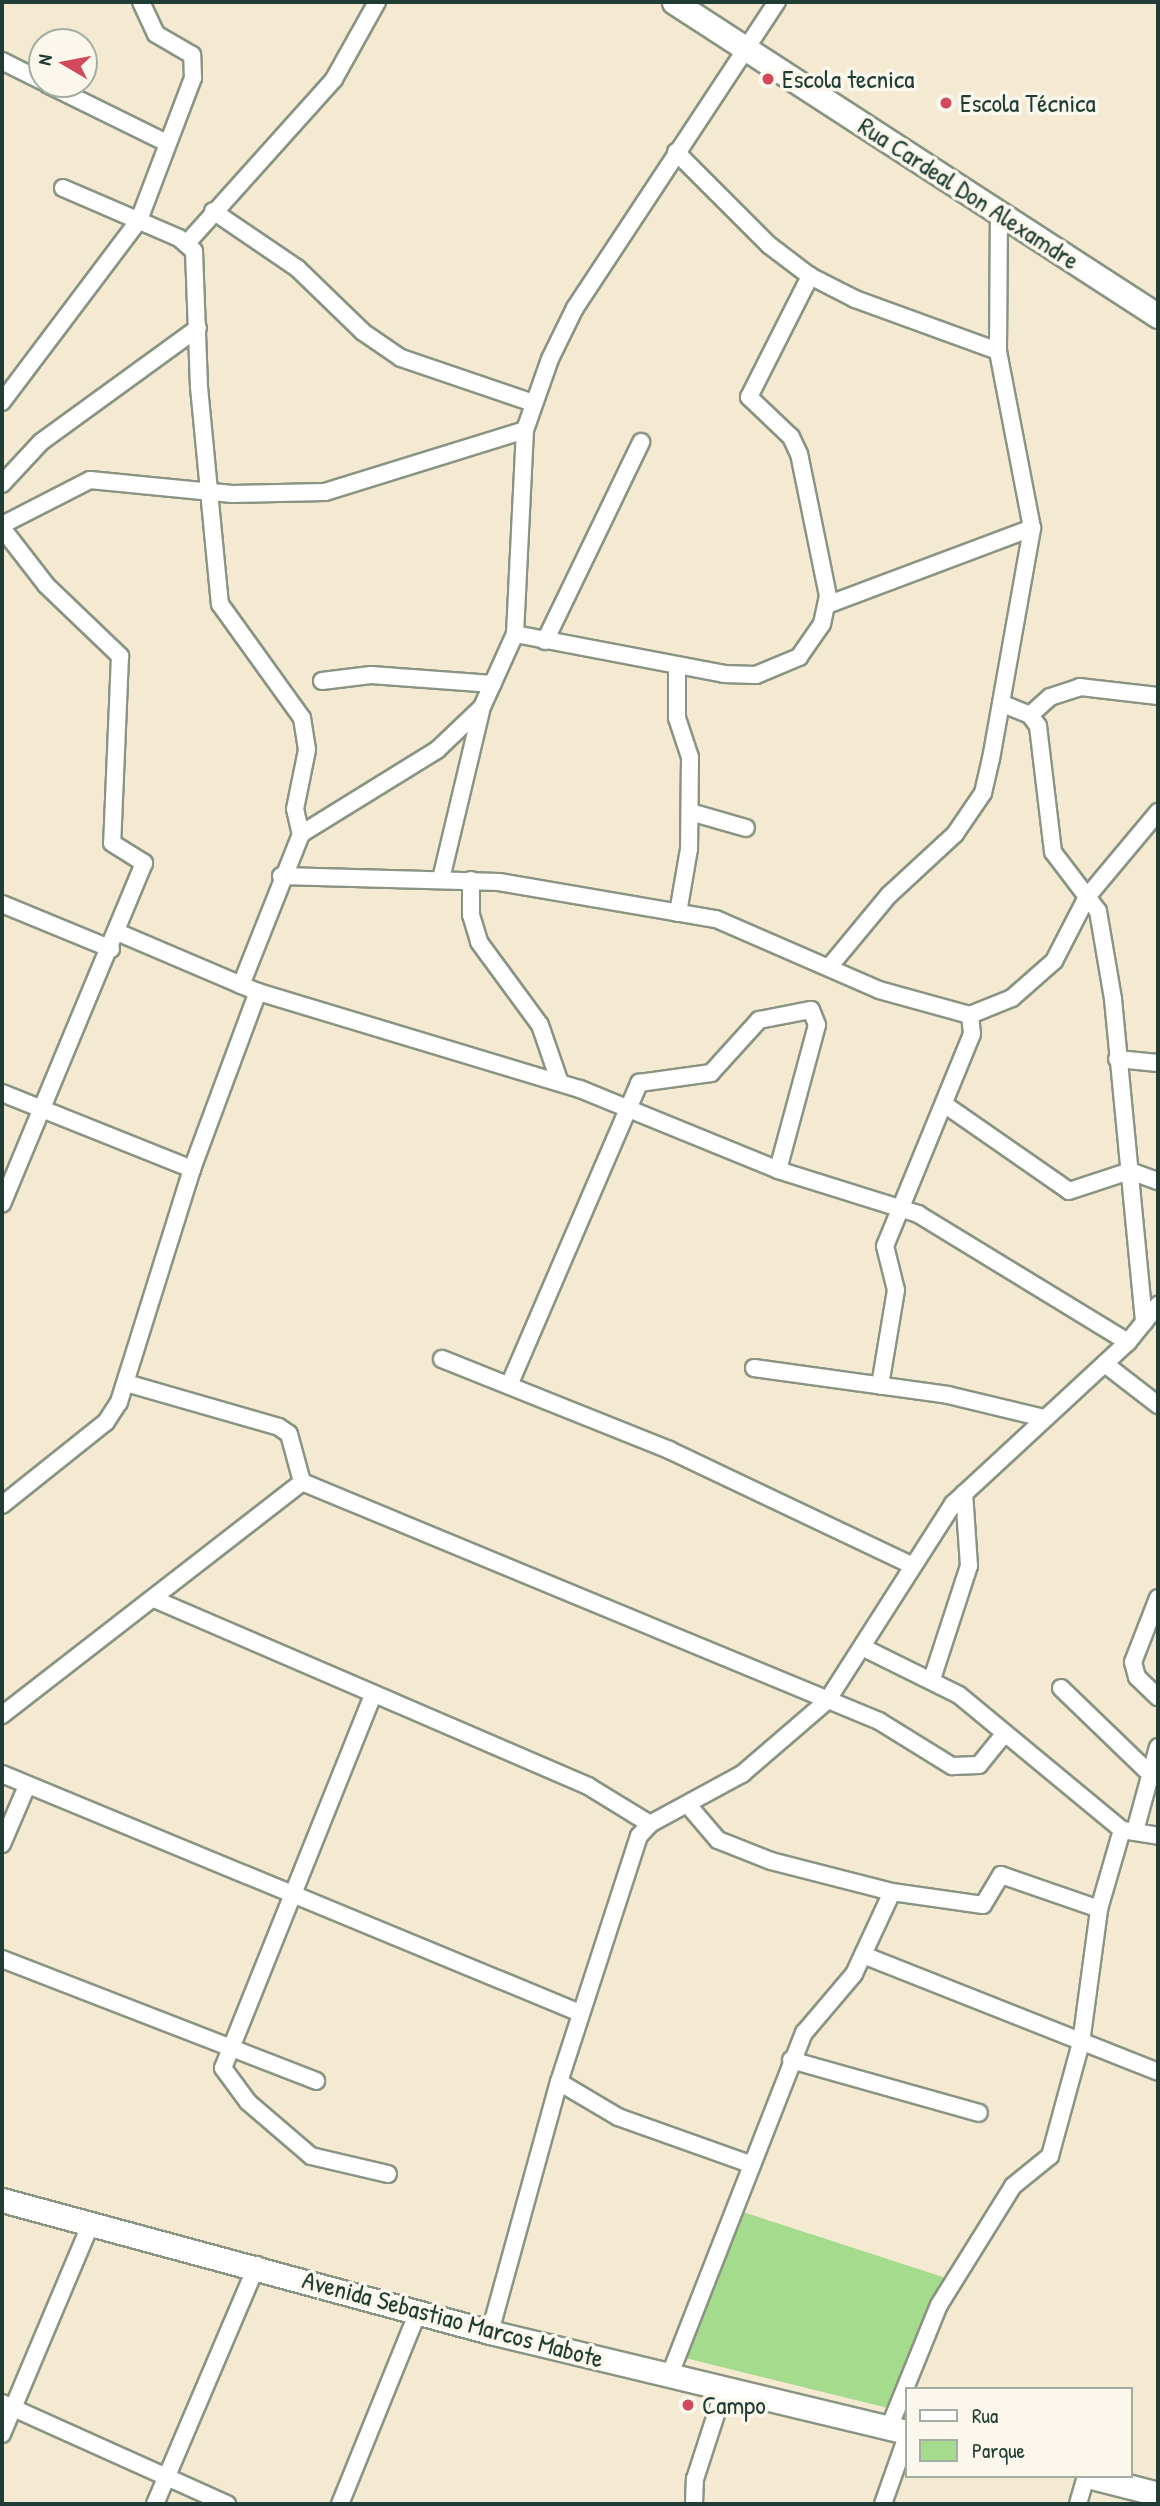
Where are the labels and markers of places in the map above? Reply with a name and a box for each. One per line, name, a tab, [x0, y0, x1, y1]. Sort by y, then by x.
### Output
place label: Escola tecnica	[782, 63, 914, 95]
marker: Escola tecnica	[760, 71, 776, 87]
place label: Escola Técnica	[960, 87, 1096, 119]
marker: Escola Técnica	[938, 95, 954, 111]
place label: Campo	[702, 2389, 766, 2421]
marker: Campo	[680, 2397, 696, 2413]

